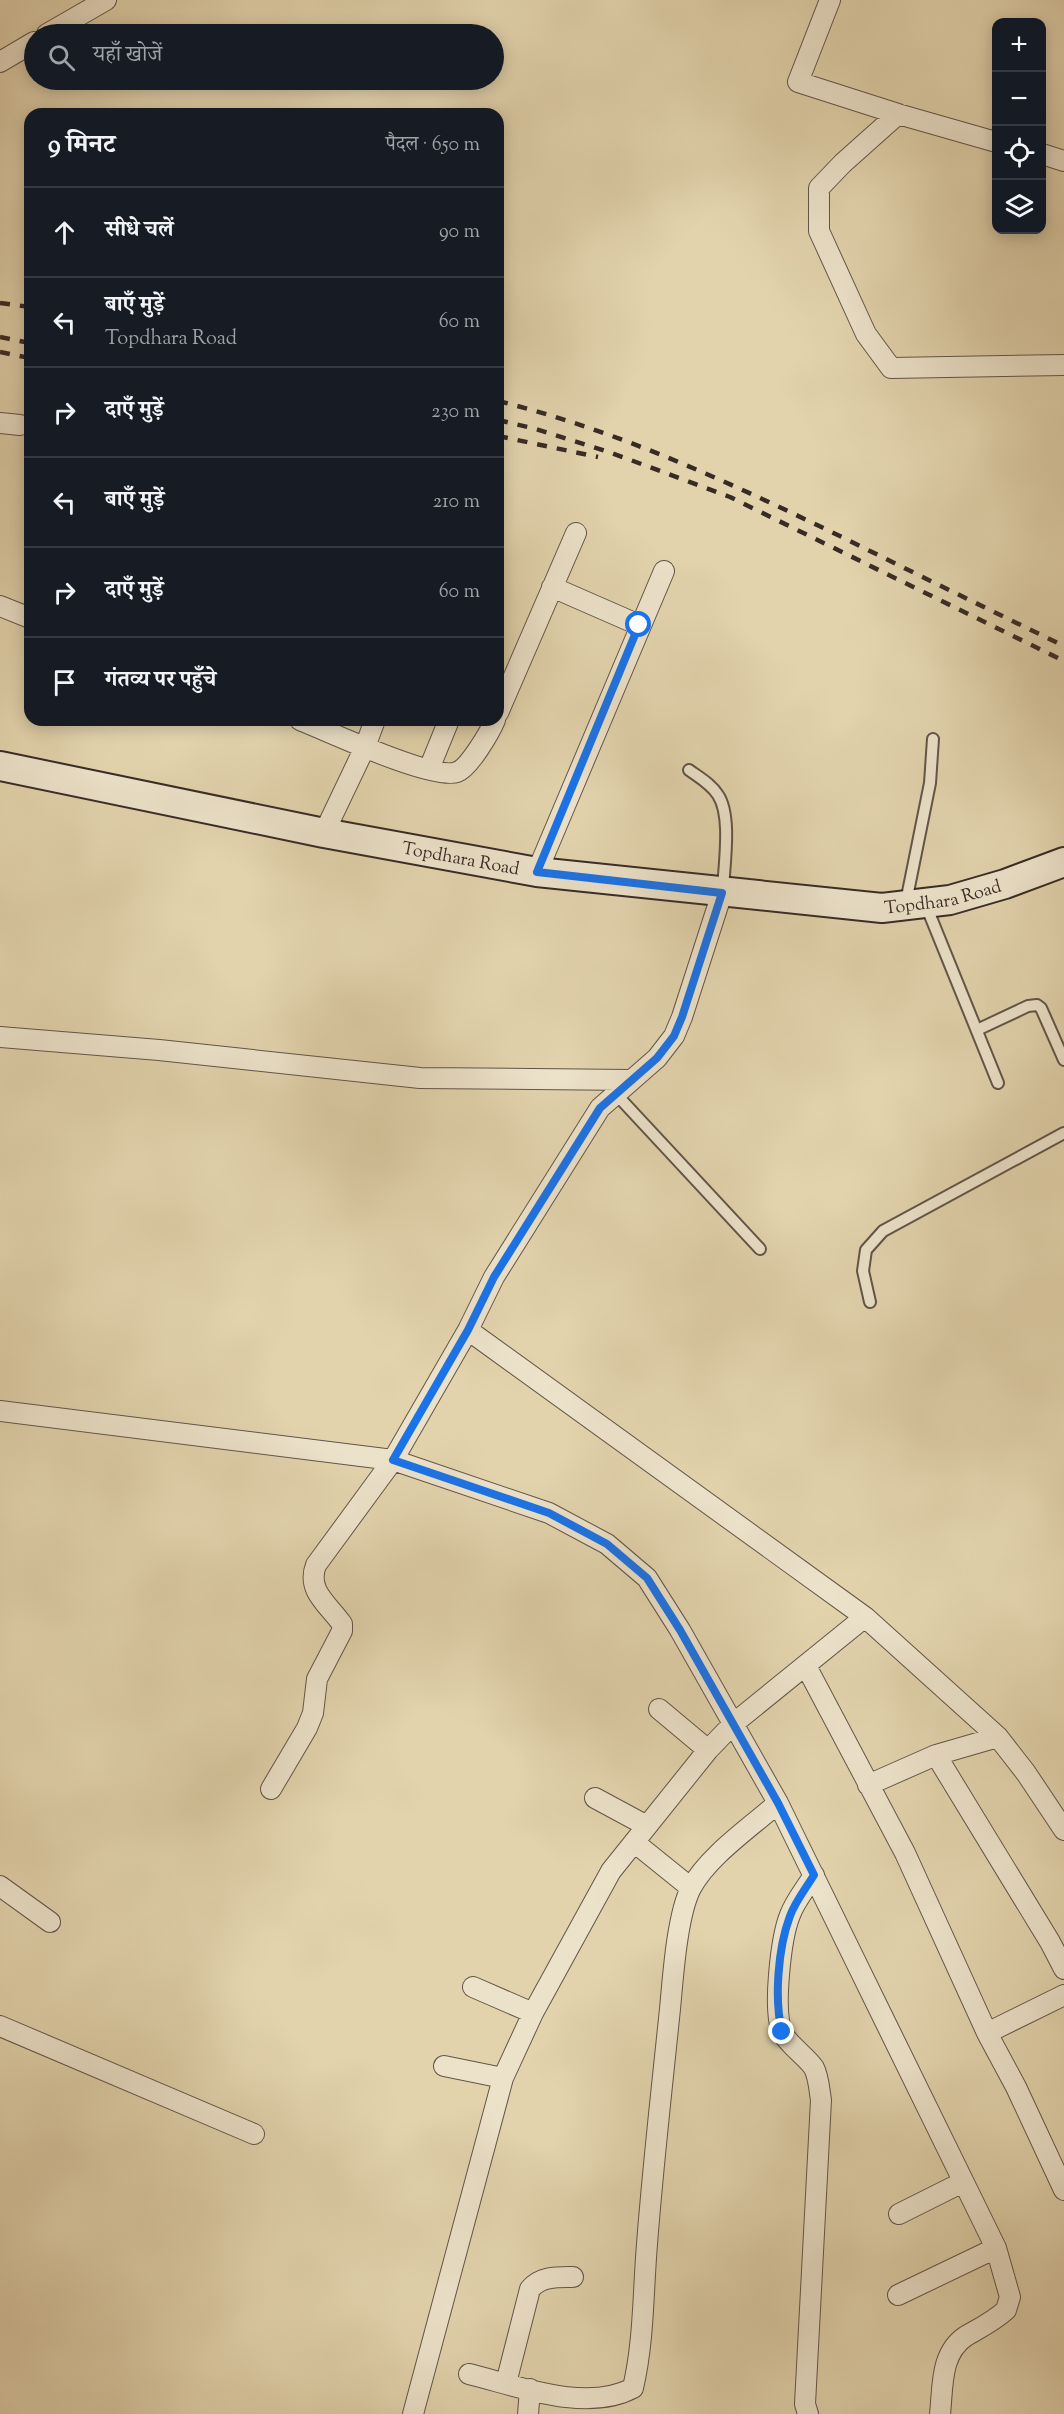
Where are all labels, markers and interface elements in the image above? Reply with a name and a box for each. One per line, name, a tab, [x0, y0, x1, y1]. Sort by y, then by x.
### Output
map controls	[992, 18, 1046, 234]
button: +	[992, 18, 1046, 72]
search box	[24, 24, 504, 90]
text: यहाँ खोजें	[93, 40, 162, 72]
icon: search	[45, 41, 78, 74]
button: −	[992, 72, 1046, 126]
button: locate	[992, 126, 1046, 180]
text: 9 मिनट	[48, 127, 115, 164]
text: पैदल · 650 m	[386, 131, 480, 160]
button: layers	[992, 180, 1046, 234]
text: सीधे चलें	[105, 215, 174, 247]
icon: ahead	[48, 216, 81, 249]
text: 90 m	[439, 218, 480, 247]
text: बाएँ मुड़ें	[105, 290, 164, 322]
icon: left	[48, 306, 81, 339]
text: 60 m	[439, 308, 480, 337]
text: Topdhara Road	[105, 325, 237, 354]
text: दाएँ मुड़ें	[105, 395, 164, 427]
icon: right	[48, 396, 81, 429]
text: 230 m	[431, 398, 480, 427]
text: बाएँ मुड़ें	[105, 485, 164, 517]
icon: left	[48, 486, 81, 519]
text: 210 m	[433, 488, 480, 517]
text: दाएँ मुड़ें	[105, 575, 164, 607]
icon: right	[48, 576, 81, 609]
text: 60 m	[439, 578, 480, 607]
route start	[625, 611, 651, 637]
text: गंतव्य पर पहुँचे	[105, 665, 216, 697]
icon: arrive	[48, 666, 81, 699]
street label: Topdhara Road	[400, 837, 521, 884]
street label: Topdhara Road	[883, 875, 1005, 923]
route end	[768, 2018, 794, 2044]

